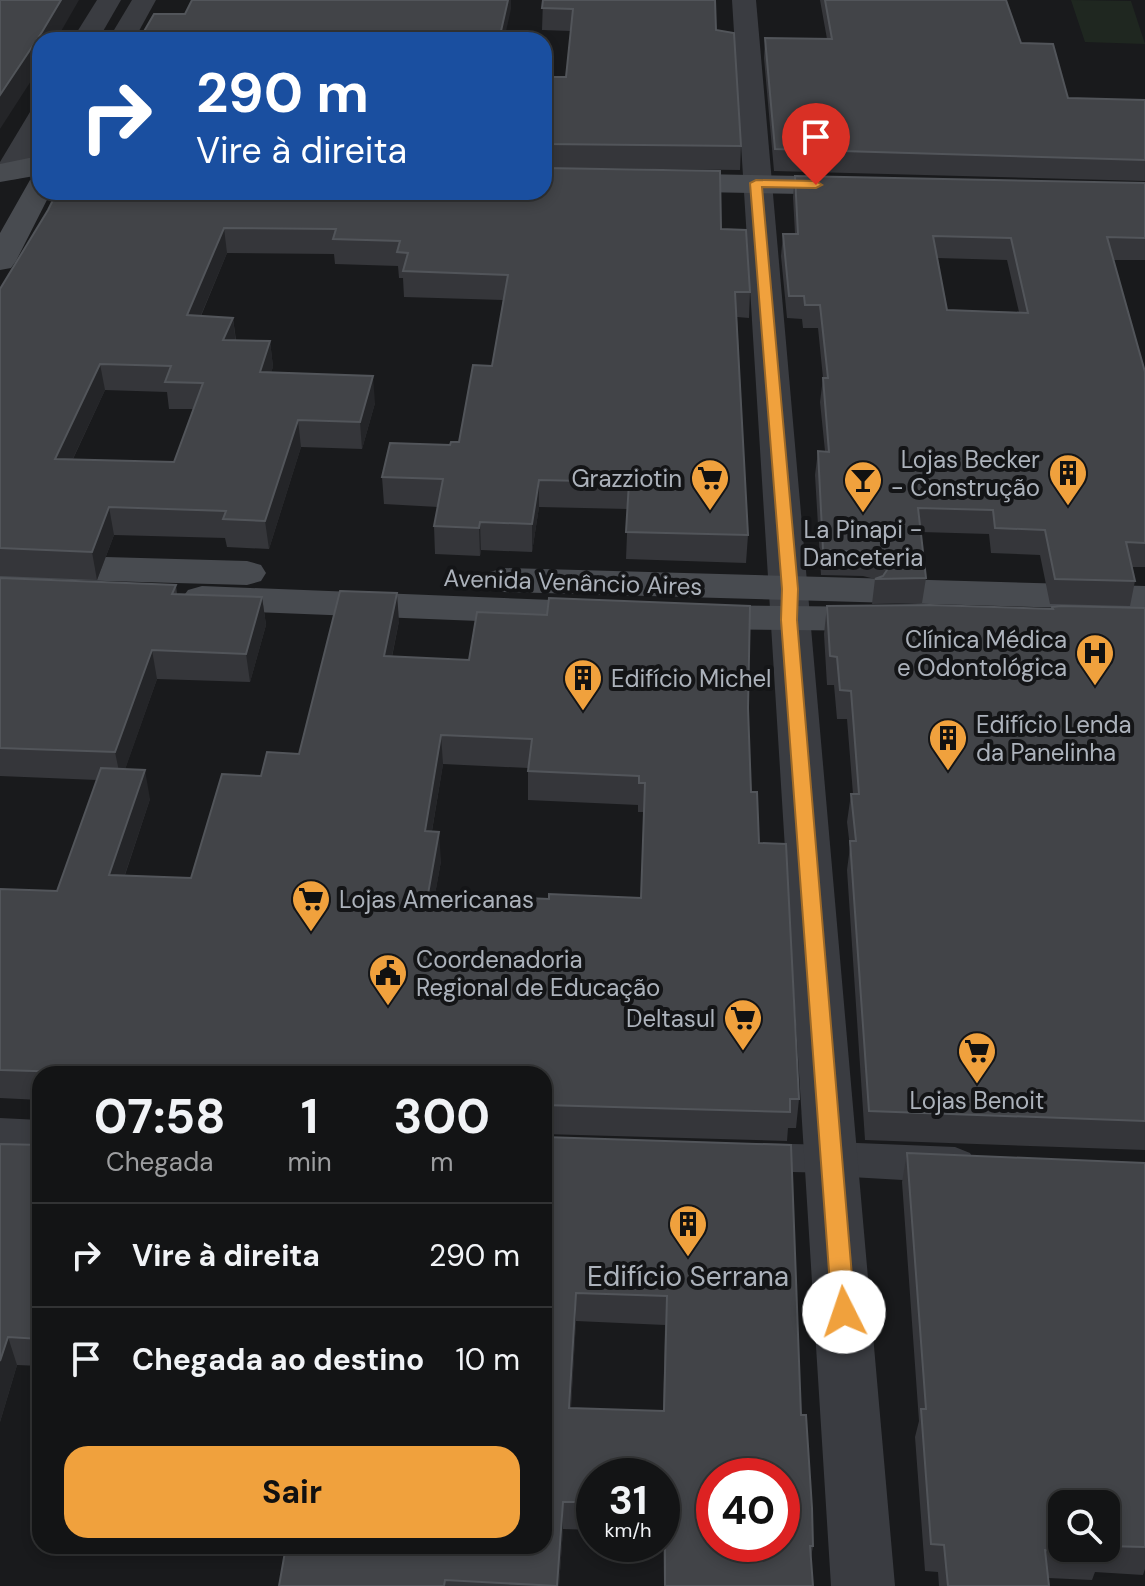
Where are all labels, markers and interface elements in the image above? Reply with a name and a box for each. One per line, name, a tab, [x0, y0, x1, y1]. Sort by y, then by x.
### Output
text: 290 m	[196, 56, 369, 129]
icon: right	[64, 64, 168, 168]
pin	[782, 103, 850, 185]
icon: arrive	[794, 115, 838, 159]
text: Vire à direita	[196, 127, 407, 174]
place label: Lojas Becker - Construção	[891, 444, 1040, 503]
building icon: Lojas Becker - Construção	[1047, 452, 1089, 507]
supermarket icon: Grazziotin	[689, 457, 731, 512]
bar icon: La Pinapi - Danceteria	[842, 459, 884, 514]
place label: Grazziotin	[571, 463, 682, 494]
place label: La Pinapi - Danceteria	[803, 514, 923, 573]
street label: Avenida Venâncio Aires	[443, 562, 703, 602]
place label: Clínica Médica e Odontológica	[897, 624, 1067, 683]
hospital icon: Clínica Médica e Odontológica	[1074, 632, 1116, 687]
building icon: Edifício Michel	[562, 657, 604, 712]
place label: Edifício Michel	[611, 663, 771, 694]
place label: Edifício Lenda da Panelinha	[976, 709, 1132, 768]
building icon: Edifício Lenda da Panelinha	[927, 717, 969, 772]
supermarket icon: Lojas Americanas	[290, 878, 332, 933]
place label: Lojas Americanas	[339, 884, 534, 915]
place label: Coordenadoria Regional de Educação	[416, 944, 660, 1003]
public building icon: Coordenadoria Regional de Educação	[367, 952, 409, 1007]
supermarket icon: Deltasul	[722, 997, 764, 1052]
place label: Deltasul	[626, 1003, 715, 1034]
supermarket icon: Lojas Benoit	[956, 1030, 998, 1085]
text: 07:58	[94, 1085, 226, 1148]
text: 1	[301, 1085, 318, 1148]
text: 300	[394, 1085, 490, 1148]
place label: Lojas Benoit	[910, 1085, 1044, 1116]
text: Chegada	[106, 1145, 213, 1179]
text: min	[287, 1145, 332, 1179]
text: m	[430, 1145, 453, 1179]
building icon: Edifício Serrana	[667, 1203, 709, 1258]
icon: right	[64, 1233, 108, 1277]
text: Vire à direita	[132, 1236, 320, 1275]
text: 290 m	[429, 1236, 520, 1275]
place label: Edifício Serrana	[587, 1258, 789, 1295]
position arrow	[802, 1270, 886, 1354]
icon: arrive	[64, 1337, 108, 1381]
text: Chegada ao destino	[132, 1340, 424, 1379]
text: 10 m	[455, 1340, 520, 1379]
button: Sair	[64, 1446, 520, 1538]
speed limit sign: 40	[696, 1458, 800, 1562]
text: 31	[609, 1474, 647, 1526]
map controls	[1048, 1490, 1120, 1562]
button: search	[1048, 1490, 1120, 1562]
text: km/h	[604, 1517, 652, 1543]

